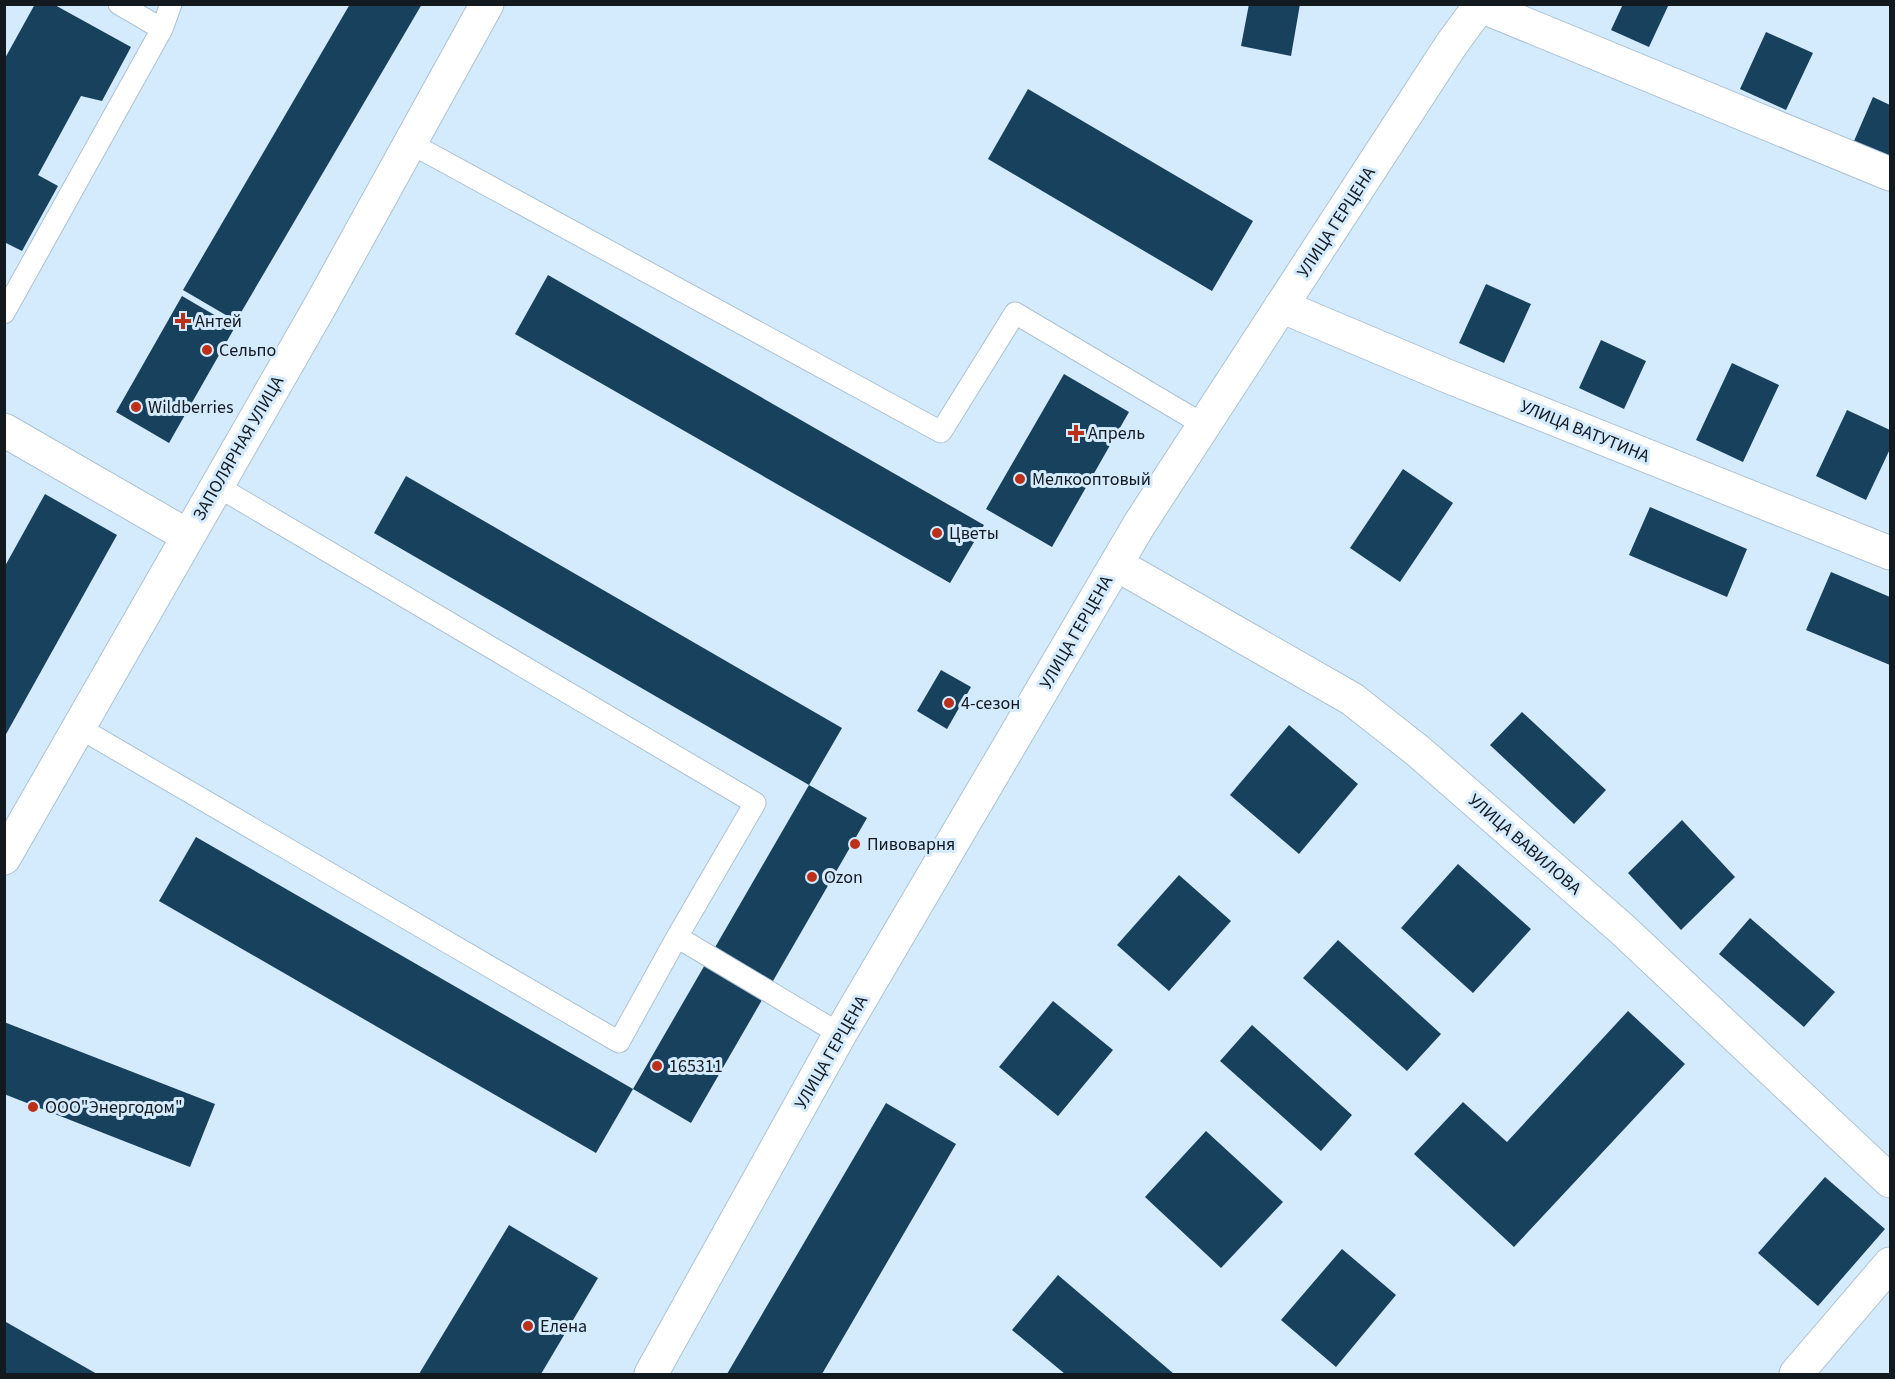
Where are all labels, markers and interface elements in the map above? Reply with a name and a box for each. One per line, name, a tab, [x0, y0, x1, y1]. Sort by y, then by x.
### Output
street label: УЛИЦА ГЕРЦЕНА	[1291, 162, 1382, 282]
place label: Антей	[195, 309, 242, 334]
marker: Антей	[176, 314, 190, 328]
place label: Сельпо	[219, 338, 276, 363]
marker: Сельпо	[200, 343, 214, 357]
street label: ЗАПОЛЯРНАЯ УЛИЦА	[187, 371, 290, 525]
street label: УЛИЦА ВАТУТИНА	[1516, 394, 1653, 469]
place label: Wildberries	[148, 395, 233, 420]
marker: Wildberries	[129, 400, 143, 414]
place label: Апрель	[1088, 421, 1145, 446]
marker: Апрель	[1069, 426, 1083, 440]
place label: Мелкооптовый	[1032, 467, 1151, 492]
marker: Мелкооптовый	[1013, 472, 1027, 486]
place label: Цветы	[949, 521, 999, 546]
marker: Цветы	[930, 526, 944, 540]
street label: УЛИЦА ГЕРЦЕНА	[1034, 571, 1119, 694]
place label: 4-сезон	[961, 691, 1020, 716]
marker: 4-сезон	[942, 696, 956, 710]
street label: УЛИЦА ВАВИЛОВА	[1463, 788, 1587, 901]
place label: Пивоварня	[867, 832, 955, 857]
marker: Пивоварня	[848, 837, 862, 851]
place label: Ozon	[824, 865, 863, 890]
marker: Ozon	[805, 870, 819, 884]
street label: УЛИЦА ГЕРЦЕНА	[789, 991, 874, 1114]
place label: 165311	[669, 1054, 723, 1079]
marker: 165311	[650, 1059, 664, 1073]
place label: ООО"Энергодом"	[45, 1095, 183, 1120]
marker: ООО"Энергодом"	[26, 1100, 40, 1114]
place label: Елена	[540, 1314, 587, 1339]
marker: Елена	[521, 1319, 535, 1333]

